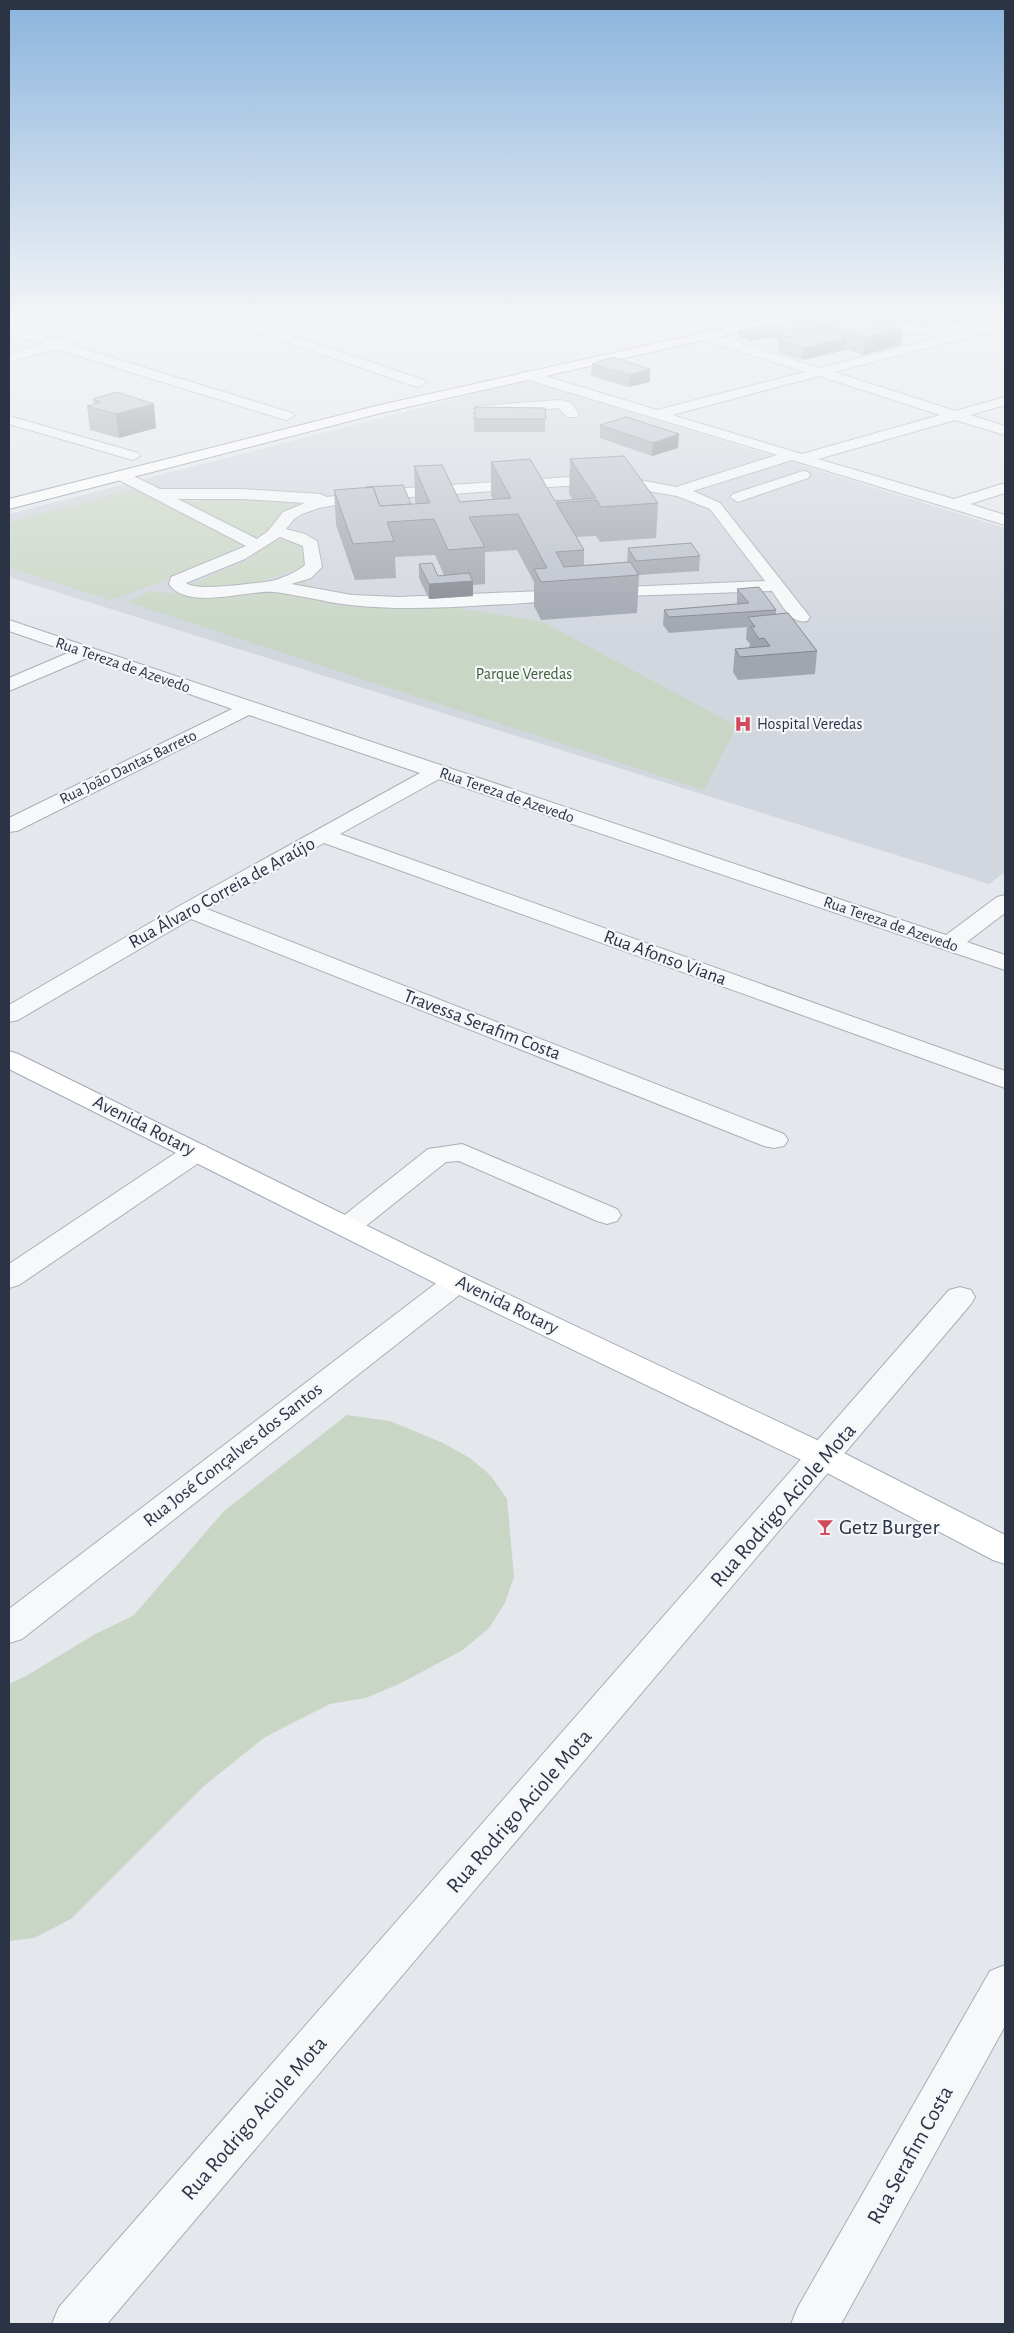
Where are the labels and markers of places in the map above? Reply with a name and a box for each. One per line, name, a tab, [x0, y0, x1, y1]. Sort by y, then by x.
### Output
hospital icon: Hospital Veredas	[733, 714, 753, 734]
place label: Hospital Veredas	[757, 716, 862, 732]
place label: Getz Burger	[839, 1516, 940, 1538]
bar icon: Getz Burger	[815, 1517, 835, 1537]

